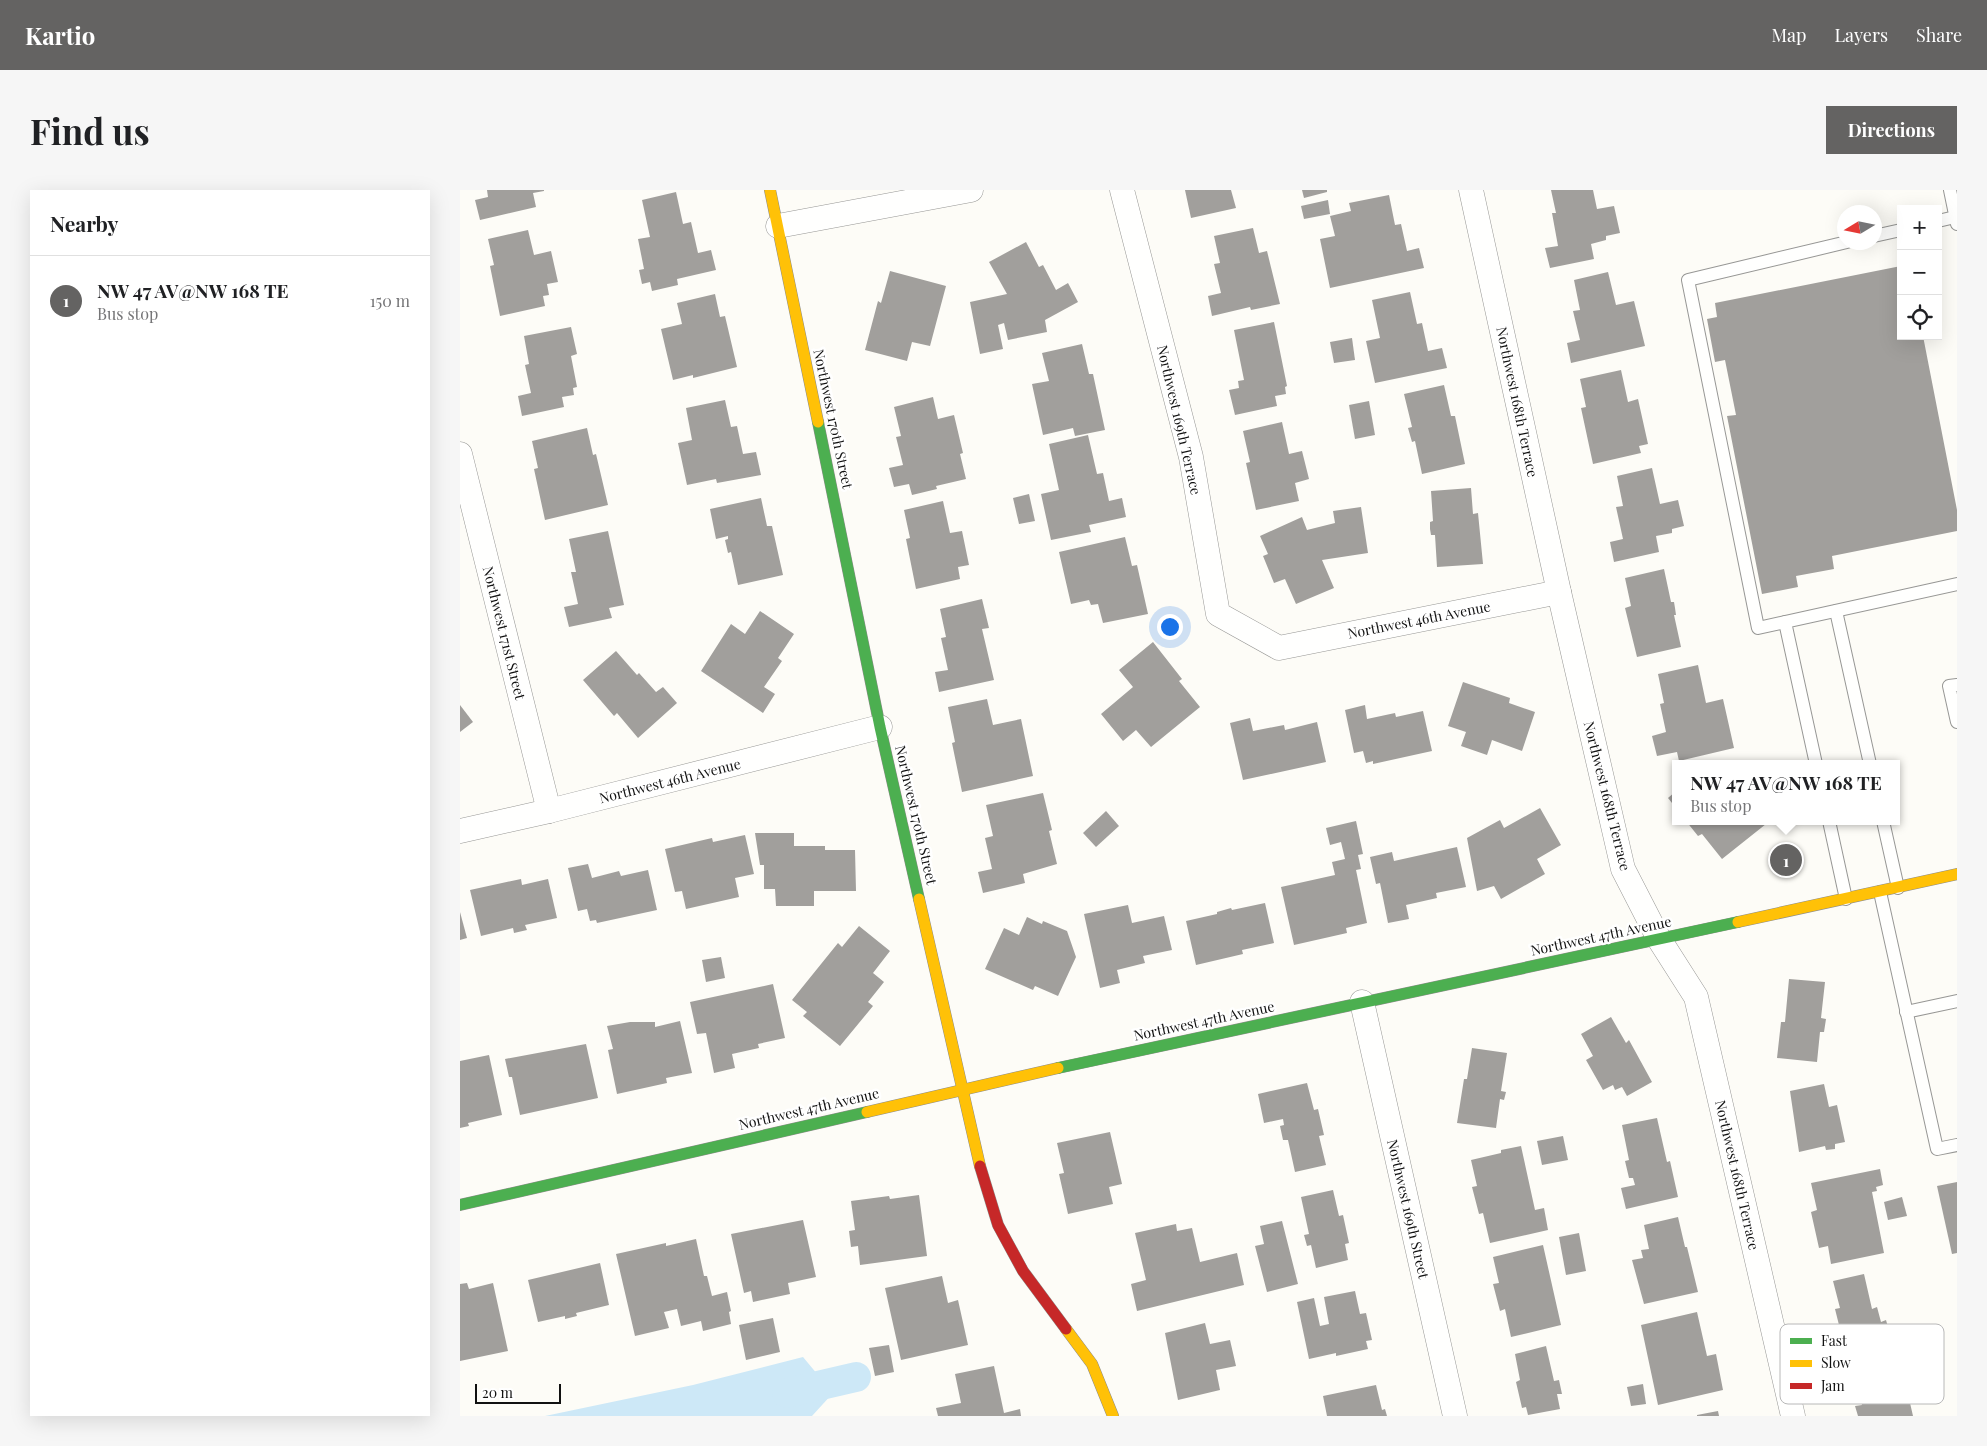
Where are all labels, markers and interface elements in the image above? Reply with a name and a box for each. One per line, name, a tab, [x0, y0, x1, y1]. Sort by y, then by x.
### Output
text: Kartio	[25, 19, 95, 51]
text: Map	[1771, 23, 1806, 47]
text: Layers	[1834, 23, 1888, 47]
text: Share	[1916, 23, 1962, 47]
button: Directions	[1826, 106, 1957, 154]
text: Find us	[30, 107, 150, 154]
north arrow	[1837, 205, 1882, 250]
map controls	[1897, 205, 1942, 340]
button: +	[1897, 205, 1942, 250]
text: Nearby	[50, 209, 119, 237]
button: −	[1897, 250, 1942, 295]
text: NW 47 AV@NW 168 TE	[97, 277, 289, 303]
text: 1	[63, 290, 69, 311]
text: 150 m	[370, 290, 410, 311]
button: locate	[1897, 295, 1942, 340]
text: Bus stop	[97, 303, 158, 324]
street label: Northwest 168th Terrace	[1492, 325, 1543, 479]
street label: Northwest 169th Terrace	[1153, 343, 1206, 497]
street label: Northwest 170th Street	[809, 347, 858, 491]
street label: Northwest 171st Street	[479, 564, 531, 703]
street label: Northwest 46th Avenue	[1346, 596, 1492, 643]
your location	[1157, 614, 1183, 640]
street label: Northwest 168th Terrace	[1580, 719, 1635, 873]
street label: Northwest 170th Street	[891, 743, 942, 887]
street label: Northwest 46th Avenue	[597, 754, 743, 807]
popup	[1672, 760, 1900, 825]
text: NW 47 AV@NW 168 TE	[1690, 769, 1882, 795]
text: Bus stop	[1690, 795, 1751, 816]
pin: 1	[1770, 841, 1802, 879]
street label: Northwest 47th Avenue	[1529, 911, 1673, 960]
street label: Northwest 47th Avenue	[1132, 996, 1276, 1045]
street label: Northwest 47th Avenue	[737, 1083, 881, 1134]
street label: Northwest 168th Terrace	[1711, 1098, 1764, 1252]
street label: Northwest 169th Street	[1383, 1137, 1434, 1282]
legend	[1780, 1324, 1944, 1404]
text: Fast	[1821, 1331, 1848, 1350]
text: Slow	[1821, 1353, 1851, 1372]
text: Jam	[1820, 1376, 1845, 1395]
scale bar	[475, 1381, 561, 1404]
text: 20 m	[482, 1383, 513, 1402]

